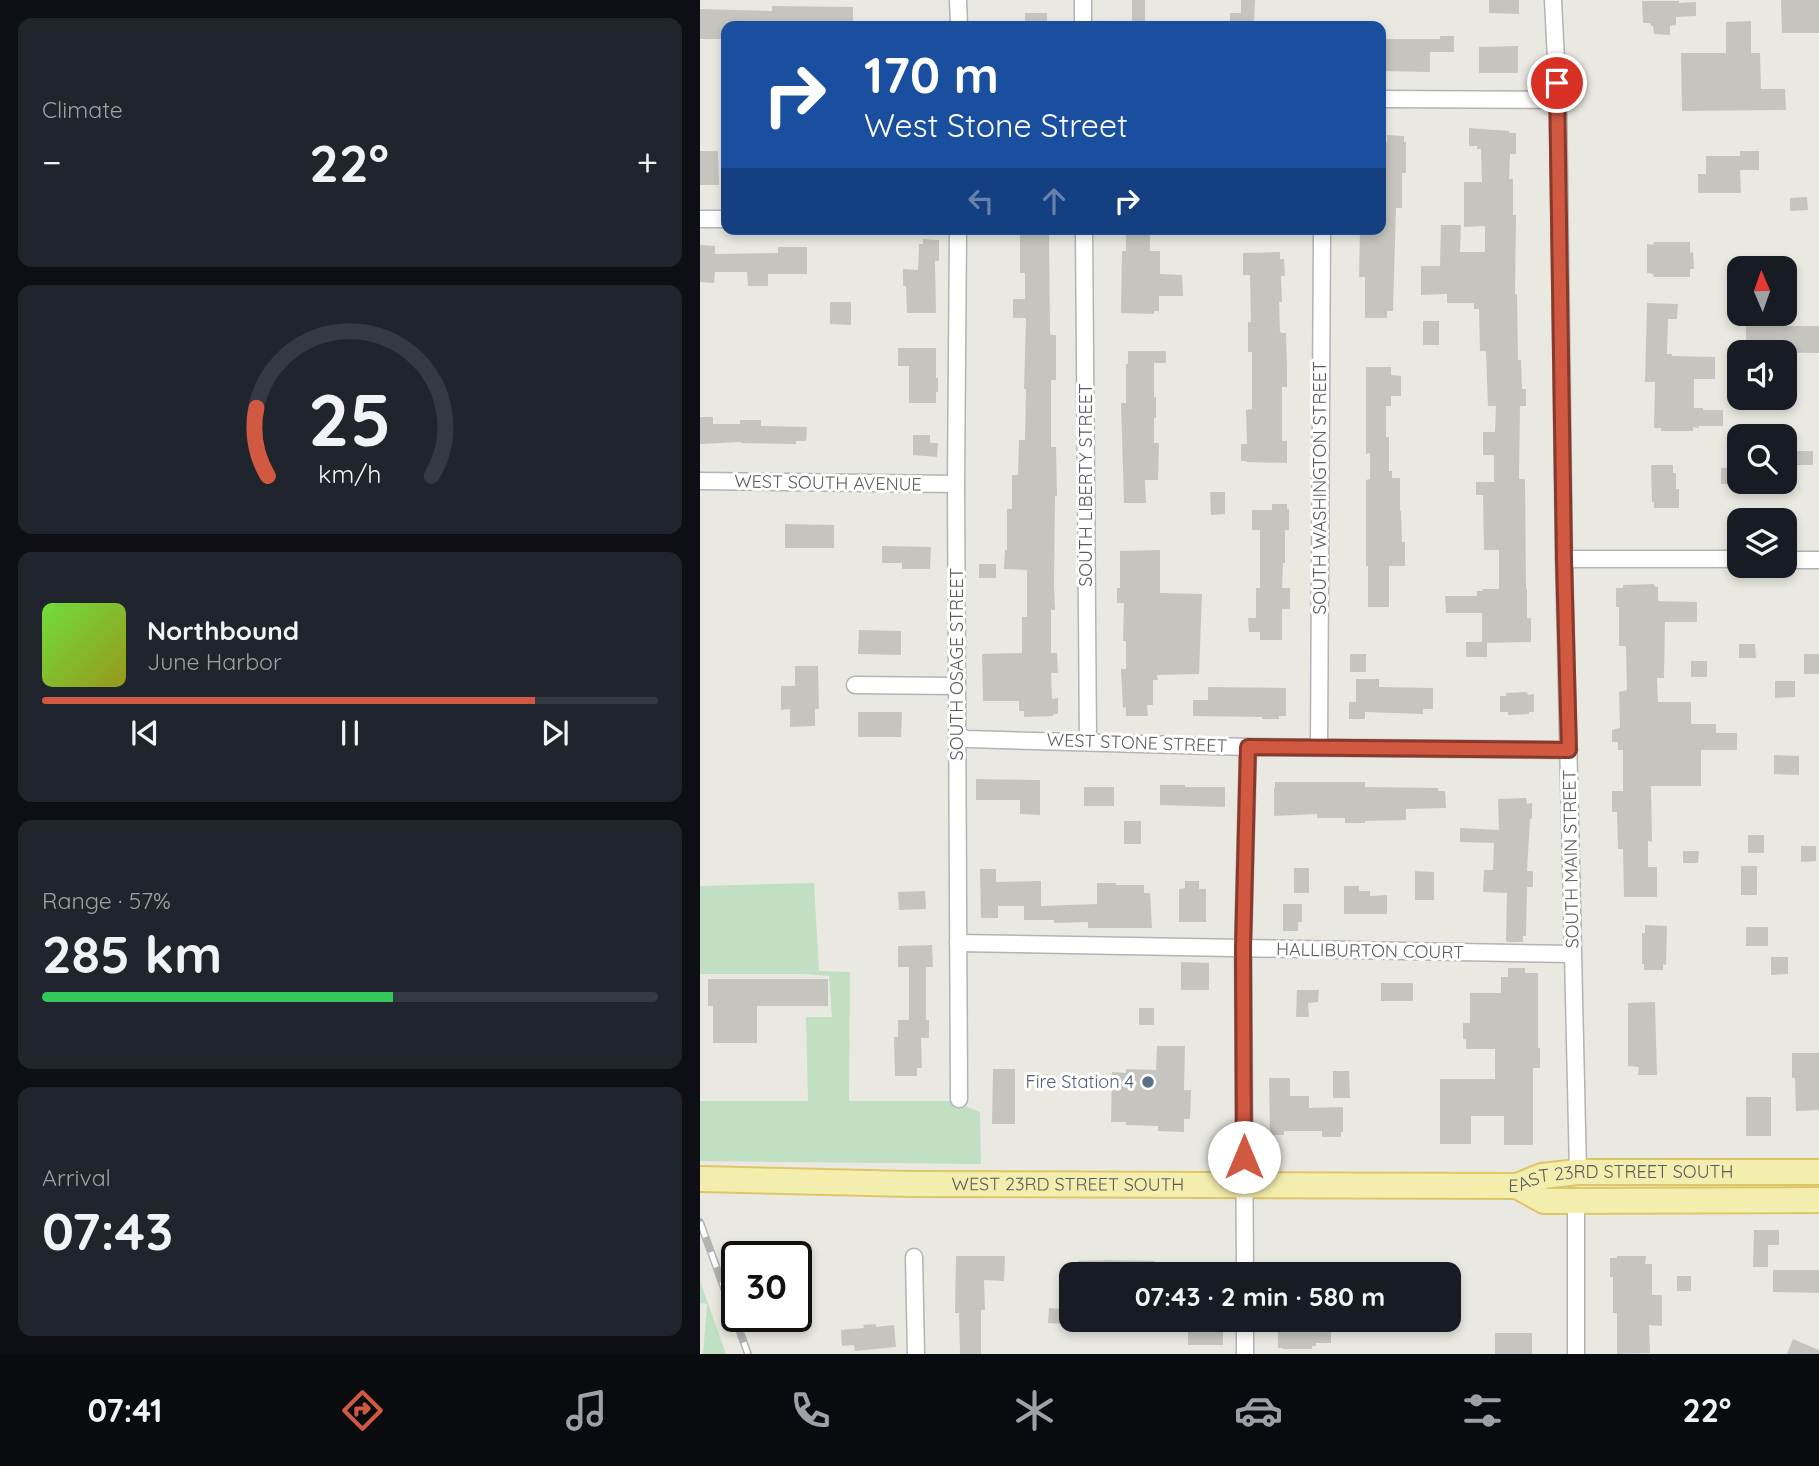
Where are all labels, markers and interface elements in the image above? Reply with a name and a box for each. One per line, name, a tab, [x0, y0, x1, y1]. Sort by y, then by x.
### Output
text: 170 m	[864, 44, 999, 105]
icon: right	[749, 49, 840, 140]
pin	[1527, 53, 1587, 113]
icon: arrive	[1538, 64, 1576, 102]
text: Climate	[42, 95, 123, 124]
text: West Stone Street	[864, 105, 1128, 145]
text: 22°	[309, 130, 389, 195]
text: −	[42, 138, 62, 186]
text: +	[637, 138, 658, 186]
icon: left	[962, 182, 1000, 220]
icon: ahead	[1035, 182, 1073, 220]
icon: right	[1108, 182, 1146, 220]
north arrow	[1727, 256, 1797, 326]
map controls	[1727, 256, 1797, 578]
button: sound	[1727, 340, 1797, 410]
street label: SOUTH WASHINGTON STREET	[1308, 361, 1331, 615]
text: 25	[308, 373, 392, 464]
street label: SOUTH LIBERTY STREET	[1074, 383, 1097, 587]
button: search	[1727, 424, 1797, 494]
text: km/h	[318, 458, 382, 489]
street label: WEST SOUTH AVENUE	[734, 469, 922, 496]
button: layers	[1727, 508, 1797, 578]
street label: SOUTH OSAGE STREET	[945, 567, 968, 760]
text: Northbound	[147, 614, 299, 647]
text: June Harbor	[147, 647, 282, 676]
icon: previous	[126, 714, 164, 752]
icon: pause	[331, 714, 369, 752]
icon: next	[536, 714, 574, 752]
street label: WEST STONE STREET	[1046, 728, 1228, 757]
street label: SOUTH MAIN STREET	[1557, 769, 1584, 949]
text: Range · 57%	[42, 886, 171, 915]
text: 285 km	[42, 921, 222, 986]
street label: HALLIBURTON COURT	[1276, 937, 1464, 964]
place label: Fire Station 4	[1026, 1070, 1134, 1093]
marker: Fire Station 4	[1140, 1074, 1156, 1090]
position arrow	[1207, 1120, 1281, 1194]
street label: EAST 23RD STREET SOUTH	[1508, 1160, 1733, 1197]
text: Arrival	[42, 1163, 111, 1192]
street label: WEST 23RD STREET SOUTH	[951, 1172, 1184, 1196]
text: 07:43	[42, 1198, 173, 1263]
speed limit sign: 30	[721, 1241, 812, 1332]
text: 07:43 · 2 min · 580 m	[1135, 1280, 1385, 1313]
icon: directions	[338, 1386, 387, 1435]
icon: music	[562, 1386, 611, 1435]
icon: phone	[786, 1386, 835, 1435]
icon: climate	[1010, 1386, 1059, 1435]
icon: car	[1234, 1386, 1283, 1435]
icon: filters	[1458, 1386, 1507, 1435]
text: 07:41	[88, 1390, 163, 1430]
text: 22°	[1682, 1390, 1731, 1430]

